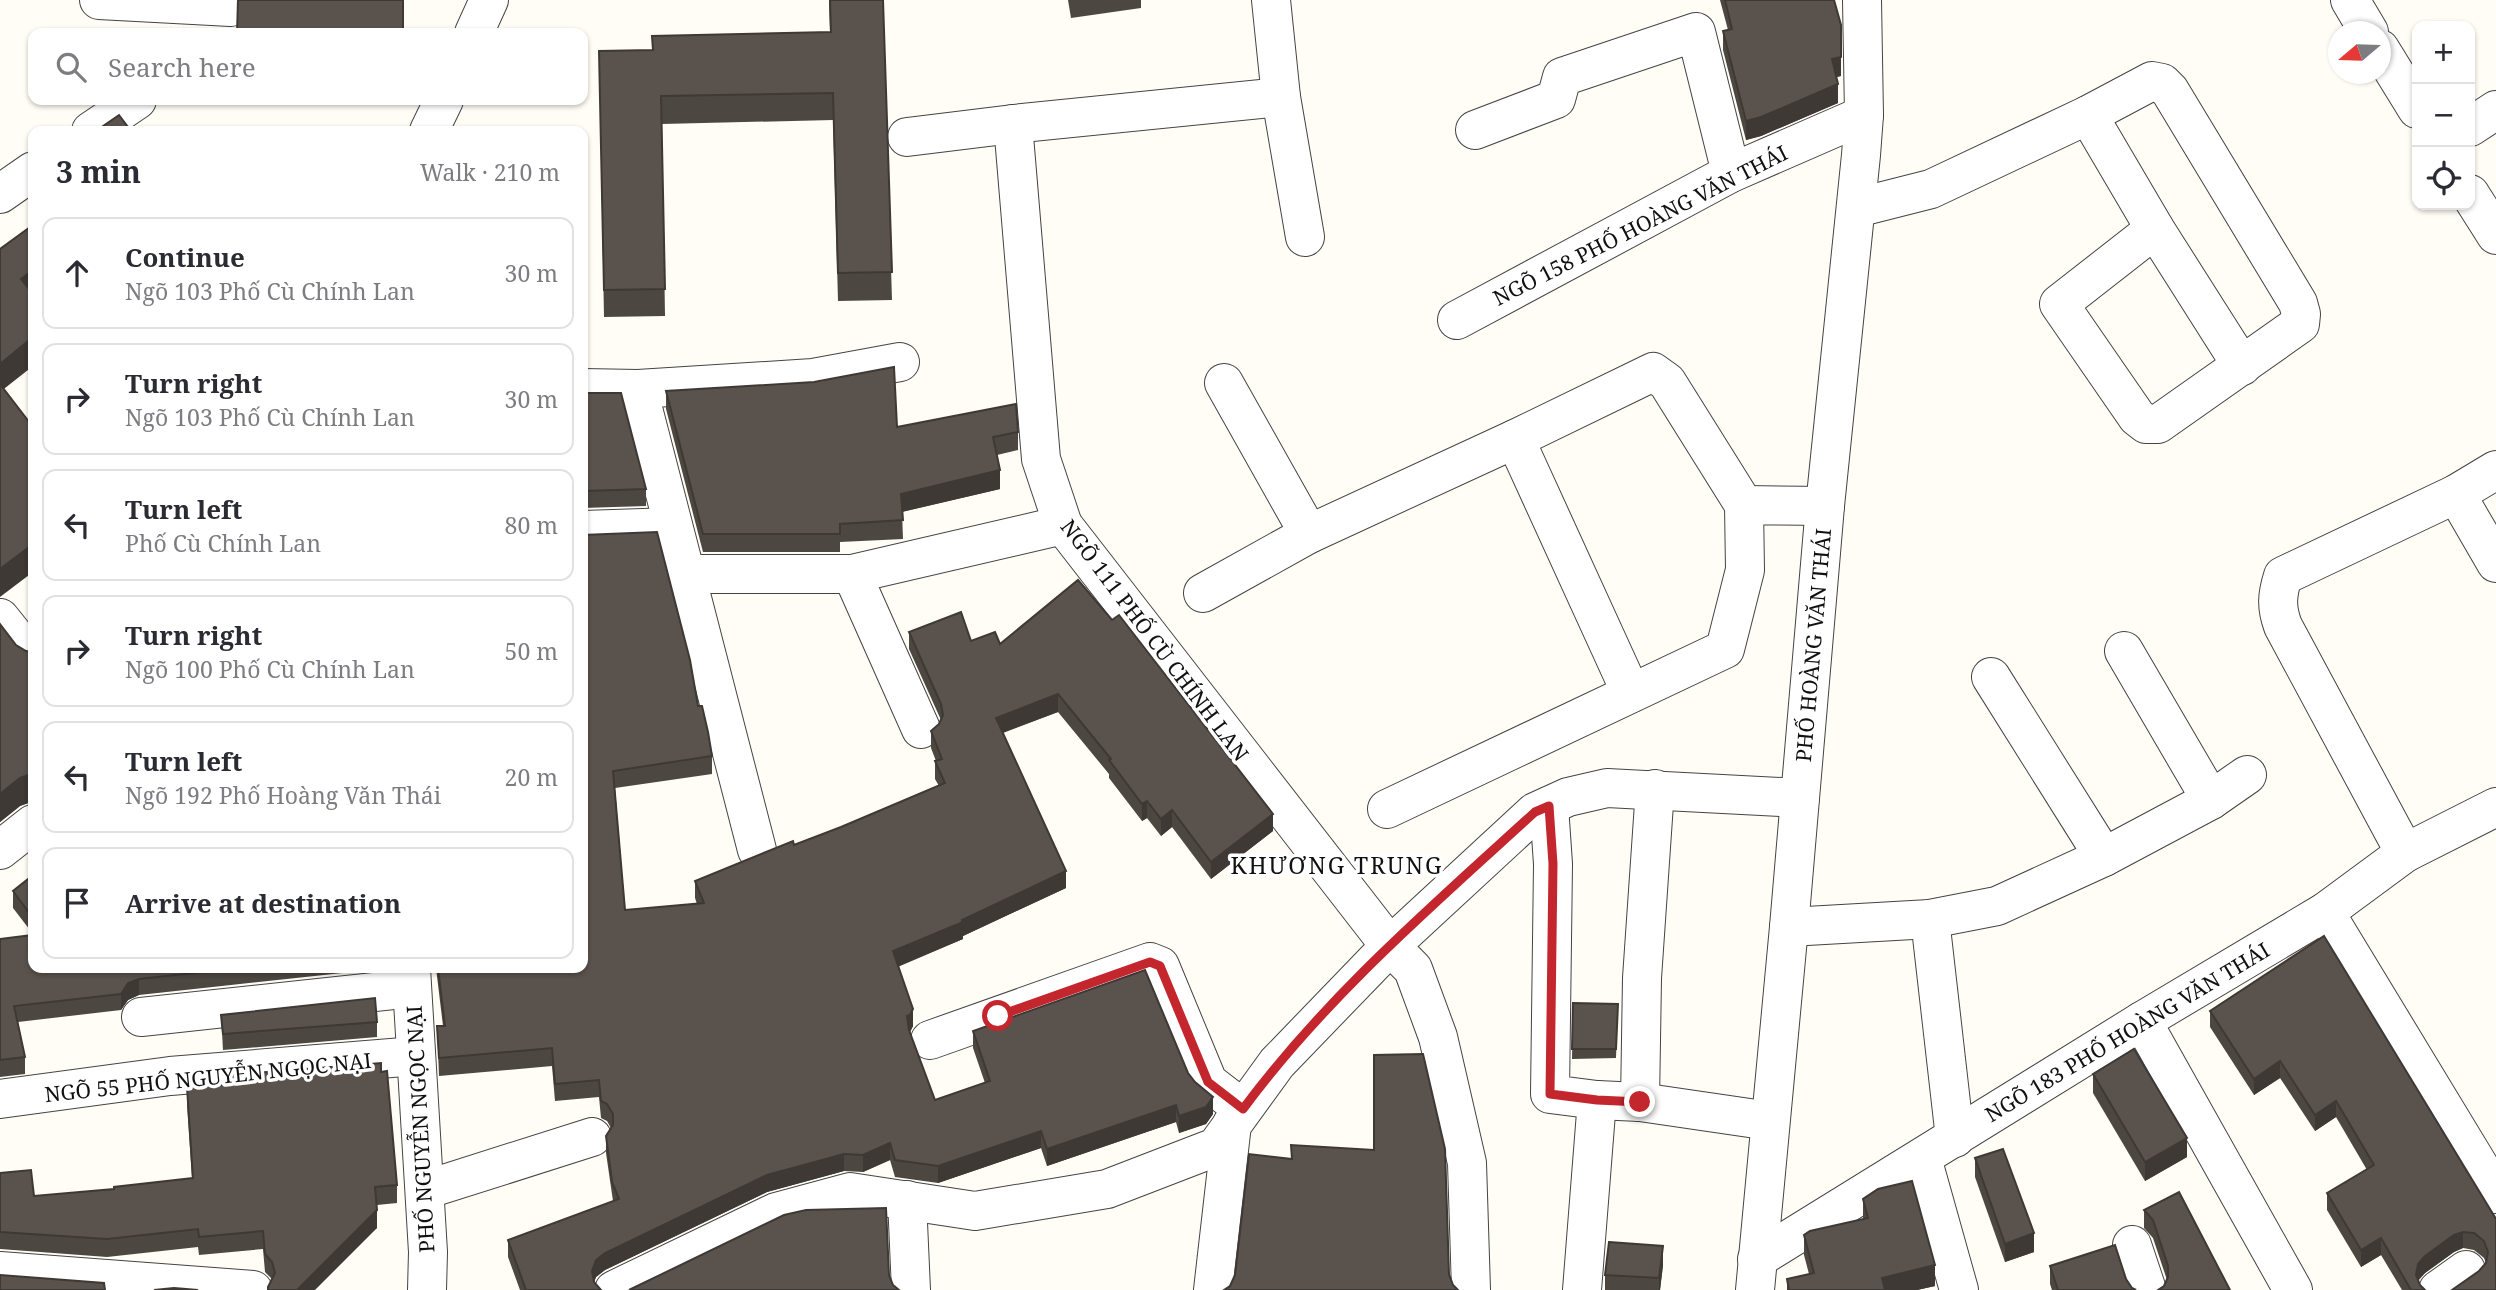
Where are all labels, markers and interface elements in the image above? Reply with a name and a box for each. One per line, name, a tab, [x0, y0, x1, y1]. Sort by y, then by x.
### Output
north arrow	[2328, 21, 2391, 84]
map controls	[2412, 21, 2475, 210]
button: +	[2412, 21, 2475, 84]
search box	[28, 28, 588, 105]
icon: search	[52, 48, 90, 86]
text: Search here	[108, 49, 256, 85]
button: −	[2412, 84, 2475, 147]
street label: NGÕ 158 PHỐ HOÀNG VĂN THÁI	[1488, 138, 1792, 312]
button: locate	[2412, 147, 2475, 210]
text: 3 min	[56, 151, 141, 192]
text: Walk · 210 m	[420, 156, 560, 188]
text: Continue	[125, 239, 245, 275]
icon: ahead	[58, 254, 96, 292]
text: 30 m	[505, 257, 558, 289]
text: Ngõ 103 Phố Cù Chính Lan	[125, 275, 415, 307]
text: Turn right	[125, 365, 262, 401]
icon: right	[58, 380, 96, 418]
text: 30 m	[505, 383, 558, 415]
text: Ngõ 103 Phố Cù Chính Lan	[125, 401, 415, 433]
text: Turn left	[125, 491, 242, 527]
icon: left	[58, 506, 96, 544]
text: 80 m	[505, 509, 558, 541]
street label: NGÕ 111 PHỐ CÙ CHÍNH LAN	[1055, 513, 1255, 767]
text: Phố Cù Chính Lan	[125, 527, 321, 559]
street label: PHỐ HOÀNG VĂN THÁI	[1789, 527, 1837, 763]
text: Turn right	[125, 617, 262, 653]
icon: right	[58, 632, 96, 670]
text: 50 m	[505, 635, 558, 667]
text: Ngõ 100 Phố Cù Chính Lan	[125, 653, 415, 685]
text: Turn left	[125, 743, 242, 779]
icon: left	[58, 758, 96, 796]
text: 20 m	[505, 761, 558, 793]
text: Ngõ 192 Phố Hoàng Văn Thái	[125, 779, 441, 811]
district label: KHƯƠNG TRUNG	[1230, 849, 1444, 881]
icon: arrive	[58, 884, 96, 922]
text: Arrive at destination	[125, 885, 401, 921]
street label: NGÕ 183 PHỐ HOÀNG VĂN THÁI	[1980, 936, 2274, 1128]
route start	[982, 1000, 1013, 1031]
street label: PHỐ NGUYỄN NGỌC NẠI	[399, 1005, 440, 1253]
street label: NGÕ 55 PHỐ NGUYỄN NGỌC NẠI	[43, 1045, 373, 1108]
route end	[1624, 1086, 1655, 1117]

